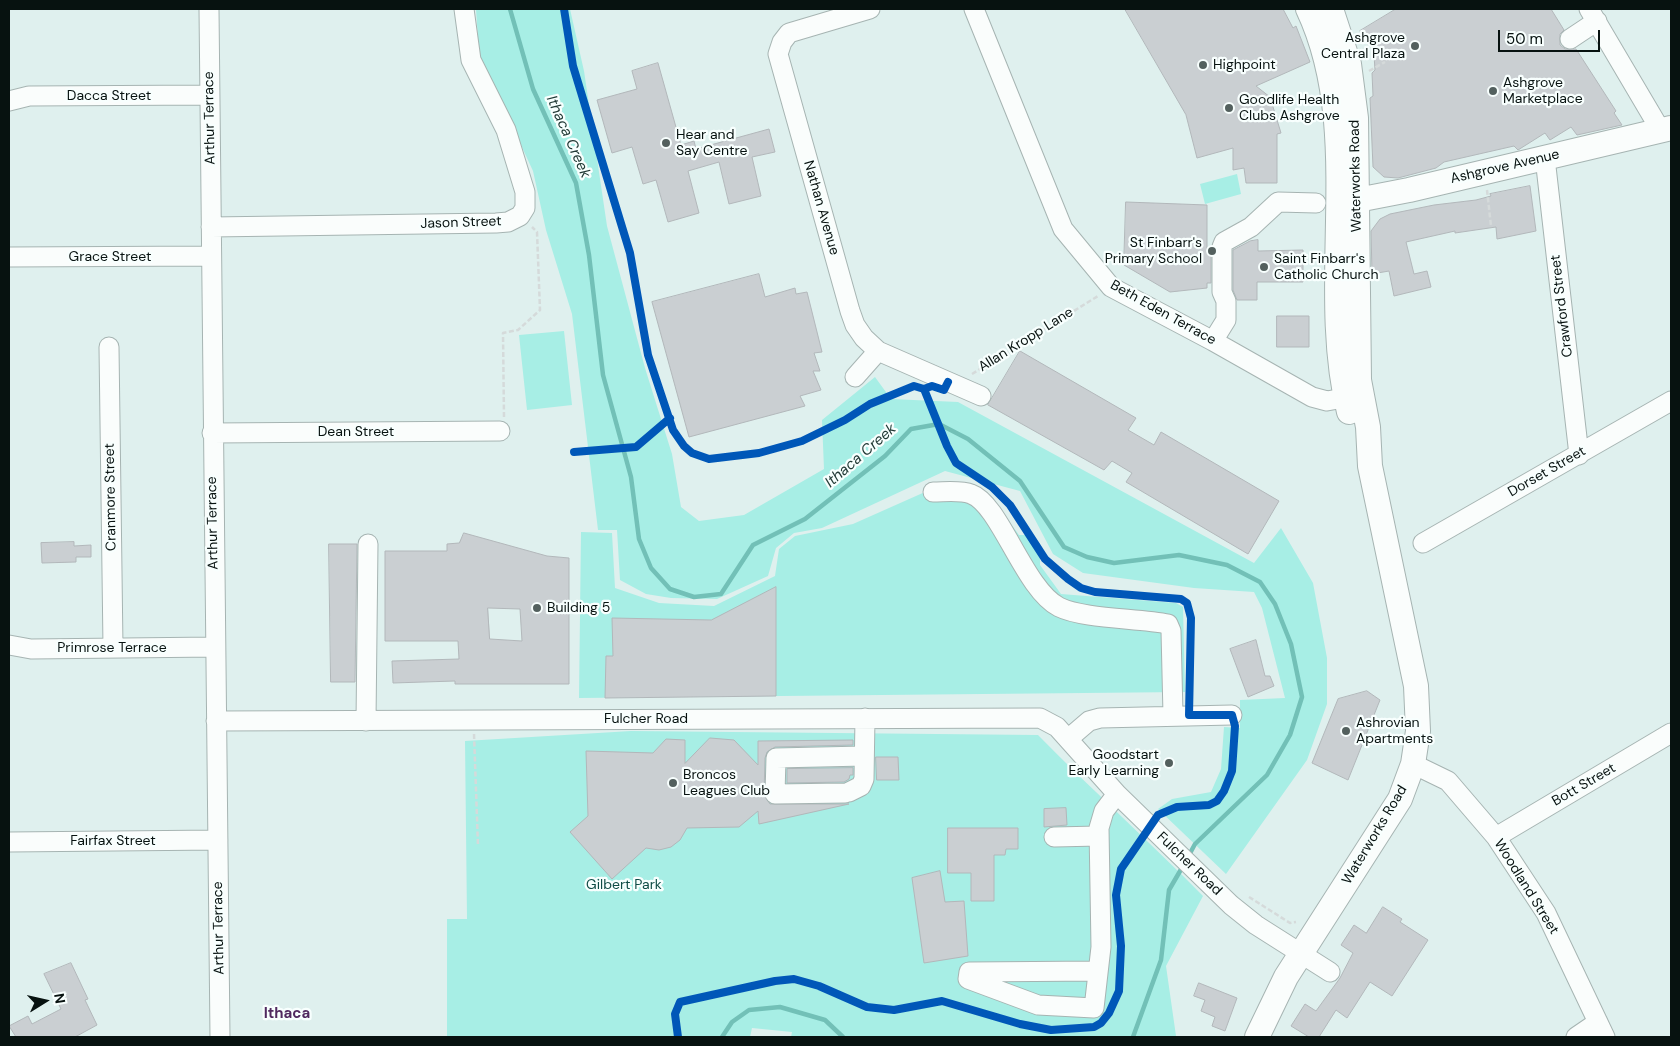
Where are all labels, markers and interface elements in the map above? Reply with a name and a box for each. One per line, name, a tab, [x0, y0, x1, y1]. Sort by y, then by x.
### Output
scale bar	[1500, 20, 1602, 52]
text: 50 m	[1506, 29, 1543, 49]
place label: Ashgrove Central Plaza	[1321, 30, 1405, 62]
marker: Ashgrove Central Plaza	[1409, 40, 1421, 52]
place label: Highpoint	[1213, 57, 1276, 73]
marker: Highpoint	[1197, 59, 1209, 71]
street label: Arthur Terrace	[201, 71, 219, 165]
place label: Ashgrove Marketplace	[1503, 75, 1583, 108]
marker: Ashgrove Marketplace	[1487, 85, 1499, 97]
street label: Dacca Street	[67, 88, 151, 104]
place label: Goodlife Health Clubs Ashgrove	[1239, 92, 1340, 124]
water label: Ithaca Creek	[542, 93, 594, 181]
marker: Goodlife Health Clubs Ashgrove	[1223, 102, 1235, 114]
street label: Waterworks Road	[1347, 120, 1365, 232]
place label: Hear and Say Centre	[676, 127, 747, 160]
marker: Hear and Say Centre	[660, 137, 672, 149]
street label: Ashgrove Avenue	[1449, 146, 1561, 188]
street label: Nathan Avenue	[799, 159, 843, 257]
street label: Jason Street	[420, 213, 502, 233]
place label: St Finbarr's Primary School	[1105, 235, 1202, 268]
marker: St Finbarr's Primary School	[1206, 245, 1218, 257]
street label: Grace Street	[69, 249, 151, 265]
place label: Saint Finbarr's Catholic Church	[1274, 251, 1379, 284]
street label: Crawford Street	[1547, 254, 1577, 358]
marker: Saint Finbarr's Catholic Church	[1258, 261, 1270, 273]
street label: Beth Eden Terrace	[1107, 277, 1219, 349]
street label: Allan Kropp Lane	[976, 304, 1076, 376]
water label: Ithaca Creek	[822, 420, 900, 492]
street label: Dean Street	[318, 424, 394, 440]
street label: Cranmore Street	[102, 443, 120, 551]
street label: Dorset Street	[1505, 443, 1589, 501]
street label: Arthur Terrace	[204, 476, 222, 570]
place label: Building 5	[547, 600, 610, 616]
marker: Building 5	[531, 602, 543, 614]
street label: Primrose Terrace	[57, 640, 167, 656]
street label: Fulcher Road	[604, 711, 688, 727]
place label: Ashrovian Apartments	[1356, 715, 1433, 748]
marker: Ashrovian Apartments	[1340, 725, 1352, 737]
place label: Goodstart Early Learning	[1069, 747, 1159, 780]
marker: Goodstart Early Learning	[1163, 757, 1175, 769]
street label: Bott Street	[1549, 760, 1619, 810]
place label: Broncos Leagues Club	[683, 767, 770, 800]
marker: Broncos Leagues Club	[667, 777, 679, 789]
street label: Waterworks Road	[1339, 782, 1411, 888]
street label: Fulcher Road	[1153, 829, 1225, 899]
street label: Fairfax Street	[70, 833, 156, 849]
street label: Woodland Street	[1490, 836, 1562, 938]
park label: Gilbert Park	[586, 877, 662, 893]
street label: Arthur Terrace	[210, 881, 228, 975]
north arrow	[20, 976, 70, 1026]
text: N	[50, 992, 70, 1005]
district label: Ithaca	[264, 1005, 310, 1023]

